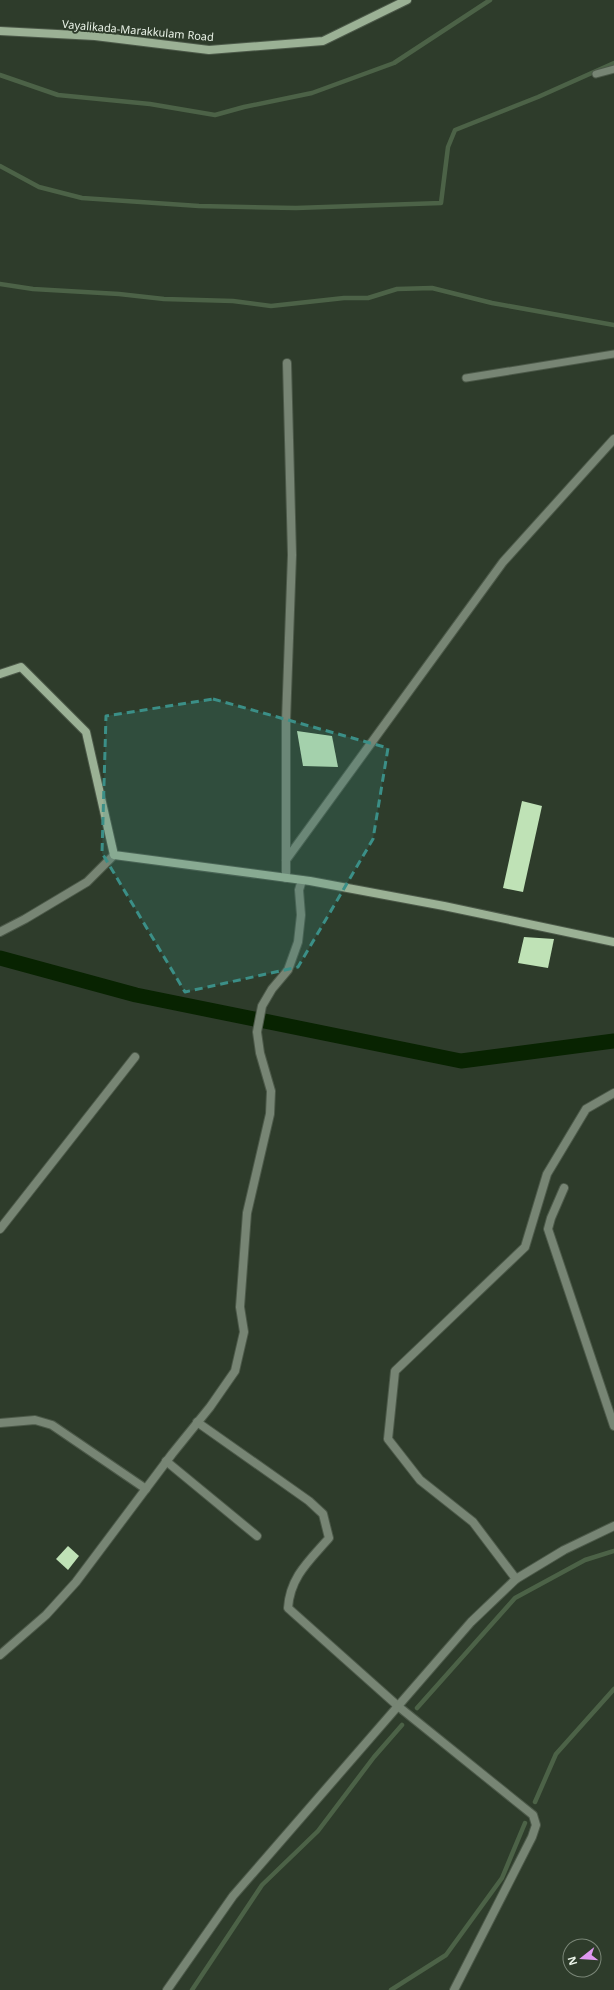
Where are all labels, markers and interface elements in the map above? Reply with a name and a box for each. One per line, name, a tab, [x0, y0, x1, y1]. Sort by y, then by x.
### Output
street label: Vayalikada-Marakkulam Road	[61, 16, 215, 44]
north arrow	[562, 1938, 602, 1978]
text: N	[563, 1955, 580, 1968]

